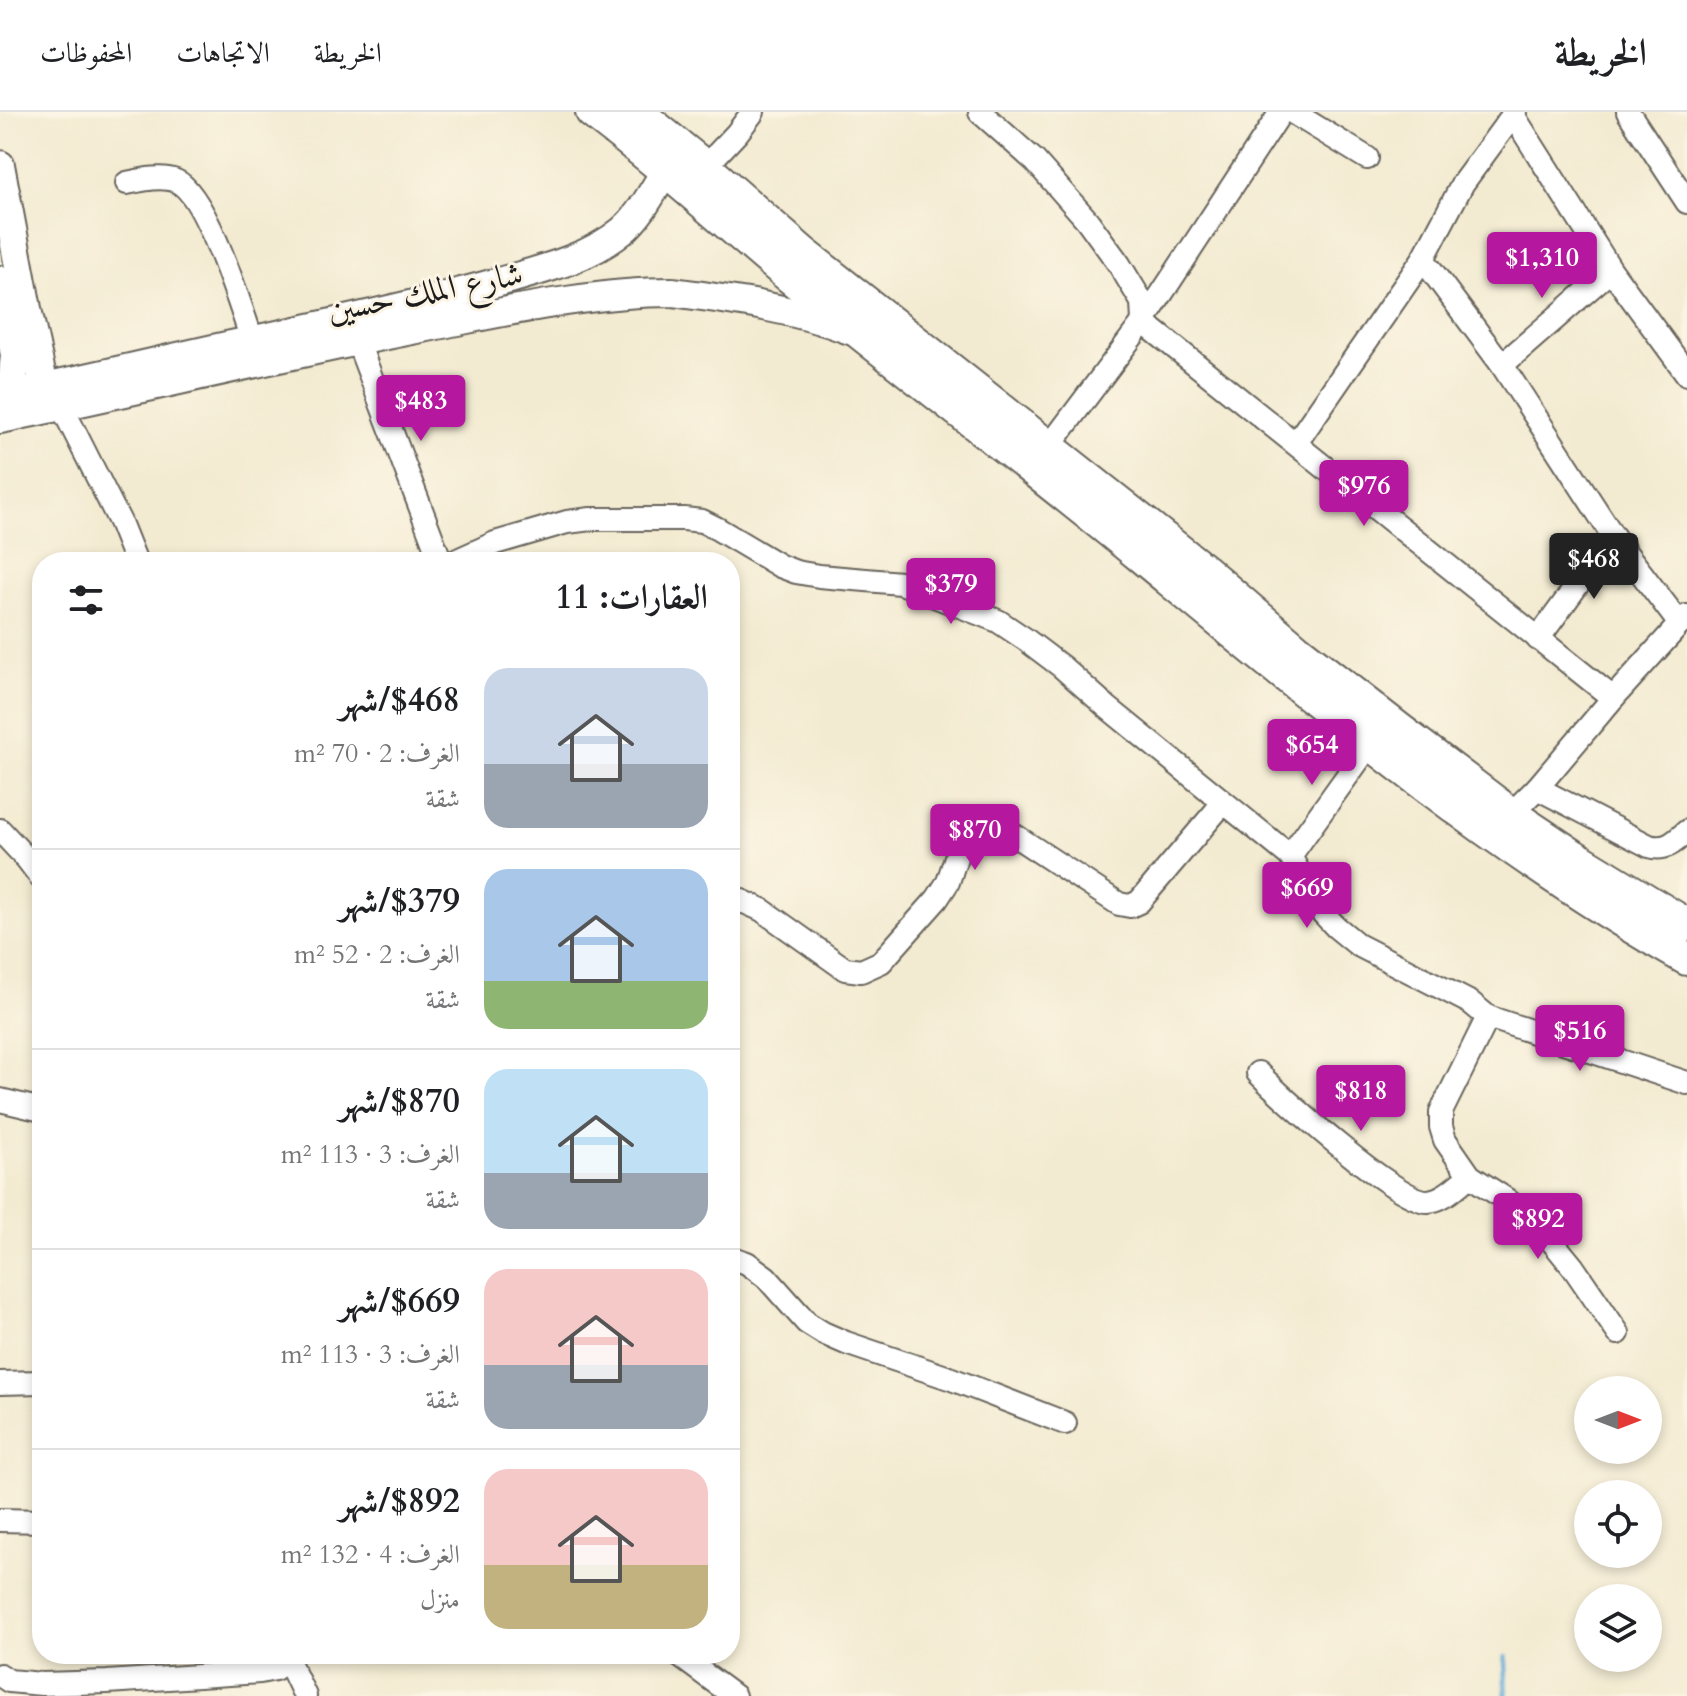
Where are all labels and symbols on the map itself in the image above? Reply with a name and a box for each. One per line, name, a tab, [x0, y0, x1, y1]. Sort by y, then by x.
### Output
pin: $1,310	[1477, 232, 1607, 300]
street label: شارع الملك حسين	[323, 250, 528, 338]
pin: $483	[374, 375, 468, 443]
pin: $976	[1317, 460, 1411, 528]
pin: $468	[1547, 533, 1641, 601]
pin: $379	[904, 558, 998, 626]
pin: $654	[1265, 719, 1359, 787]
pin: $870	[928, 804, 1022, 872]
pin: $669	[1260, 862, 1354, 930]
pin: $516	[1533, 1005, 1627, 1073]
pin: $818	[1314, 1065, 1408, 1133]
pin: $892	[1491, 1193, 1585, 1261]
north arrow	[1574, 1376, 1662, 1464]

